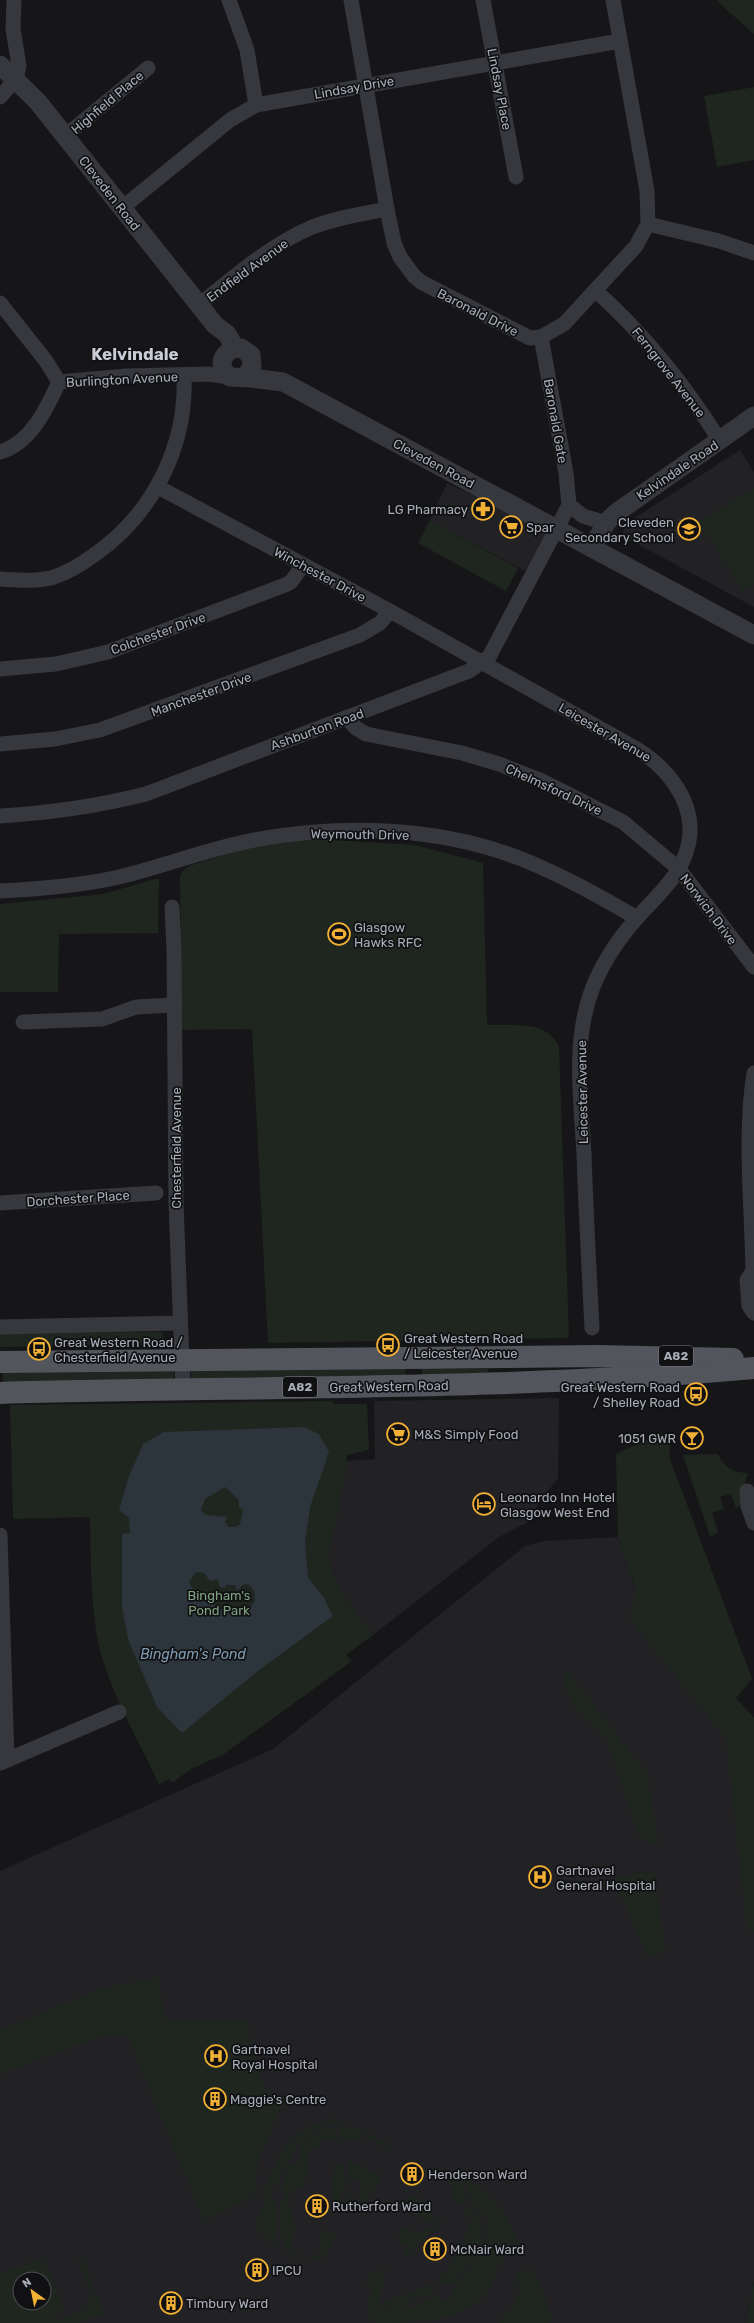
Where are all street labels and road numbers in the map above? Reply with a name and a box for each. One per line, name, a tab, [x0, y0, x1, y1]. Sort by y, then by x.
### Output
street label: Lindsay Place	[484, 47, 515, 131]
street label: Highfield Place	[68, 68, 147, 138]
street label: Lindsay Drive	[313, 73, 395, 102]
street label: Cleveden Road	[76, 153, 143, 233]
street label: Endfield Avenue	[204, 236, 291, 305]
street label: Baronald Drive	[435, 286, 521, 339]
street label: Ferngrove Avenue	[628, 324, 708, 421]
street label: Burlington Avenue	[66, 369, 178, 391]
street label: Baronald Gate	[541, 378, 570, 465]
street label: Cleveden Road	[391, 436, 477, 491]
street label: Kelvindale Road	[634, 438, 721, 503]
street label: Winchester Drive	[271, 544, 368, 605]
street label: Colchester Drive	[109, 609, 208, 658]
street label: Manchester Drive	[149, 669, 253, 720]
street label: Leicester Avenue	[556, 700, 654, 765]
street label: Ashburton Road	[268, 706, 366, 753]
street label: Chelmsford Drive	[503, 761, 604, 818]
street label: Weymouth Drive	[311, 826, 409, 843]
street label: Norwich Drive	[677, 871, 740, 948]
street label: Leicester Avenue	[574, 1040, 591, 1144]
street label: Chesterfield Avenue	[169, 1087, 184, 1209]
street label: Dorchester Place	[26, 1187, 130, 1210]
road number: A82	[659, 1346, 693, 1366]
road number: A82	[283, 1377, 317, 1397]
street label: Great Western Road	[329, 1378, 449, 1395]

